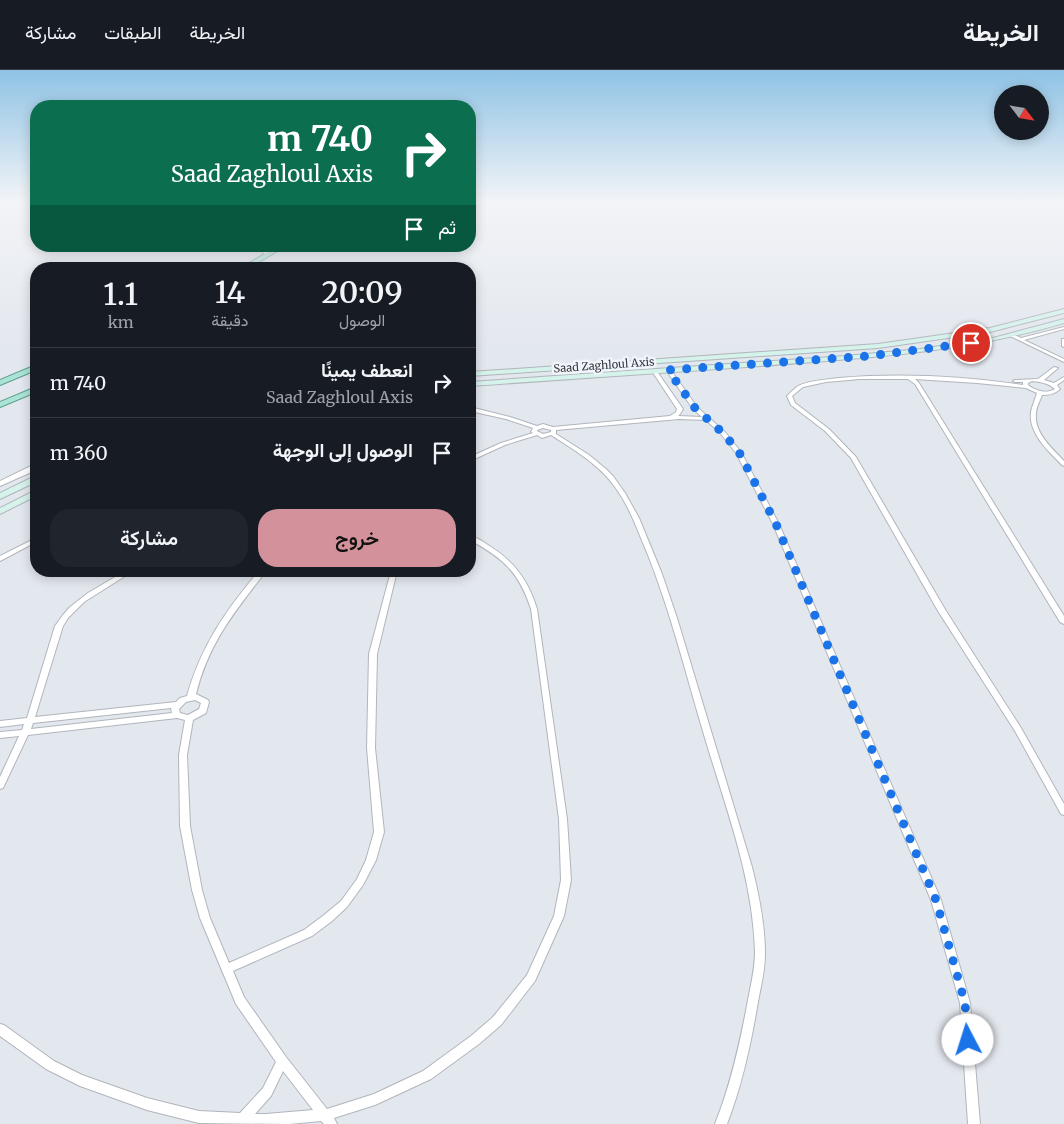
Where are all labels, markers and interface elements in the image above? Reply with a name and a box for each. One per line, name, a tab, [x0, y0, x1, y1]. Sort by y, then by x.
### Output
text: الخريطة	[963, 17, 1039, 48]
text: مشاركة	[25, 21, 76, 44]
text: الطبقات	[104, 21, 161, 44]
text: الخريطة	[189, 21, 245, 44]
north arrow	[994, 85, 1049, 140]
map controls	[994, 85, 1049, 140]
text: 740 m	[267, 117, 373, 161]
icon: right	[391, 120, 456, 185]
text: Saad Zaghloul Axis	[171, 160, 373, 188]
icon: arrive	[400, 215, 428, 243]
text: ثم	[438, 215, 456, 239]
text: 14	[214, 273, 245, 311]
text: 20:09	[322, 273, 403, 311]
text: 1.1	[103, 275, 138, 313]
text: دقيقة	[211, 310, 248, 330]
text: الوصول	[339, 310, 385, 330]
text: km	[108, 312, 134, 332]
pin	[950, 322, 992, 364]
icon: arrive	[957, 329, 985, 357]
street label: Saad Zaghloul Axis	[553, 354, 655, 376]
text: انعطف يمينًا	[321, 358, 413, 382]
icon: right	[428, 369, 456, 397]
text: 740 m	[50, 371, 106, 395]
text: Saad Zaghloul Axis	[266, 387, 413, 407]
text: الوصول إلى الوجهة	[273, 438, 413, 462]
icon: arrive	[428, 439, 456, 467]
text: 360 m	[50, 441, 108, 465]
button: مشاركة	[50, 509, 248, 567]
button: خروج	[258, 509, 456, 567]
position arrow	[941, 1013, 993, 1065]

